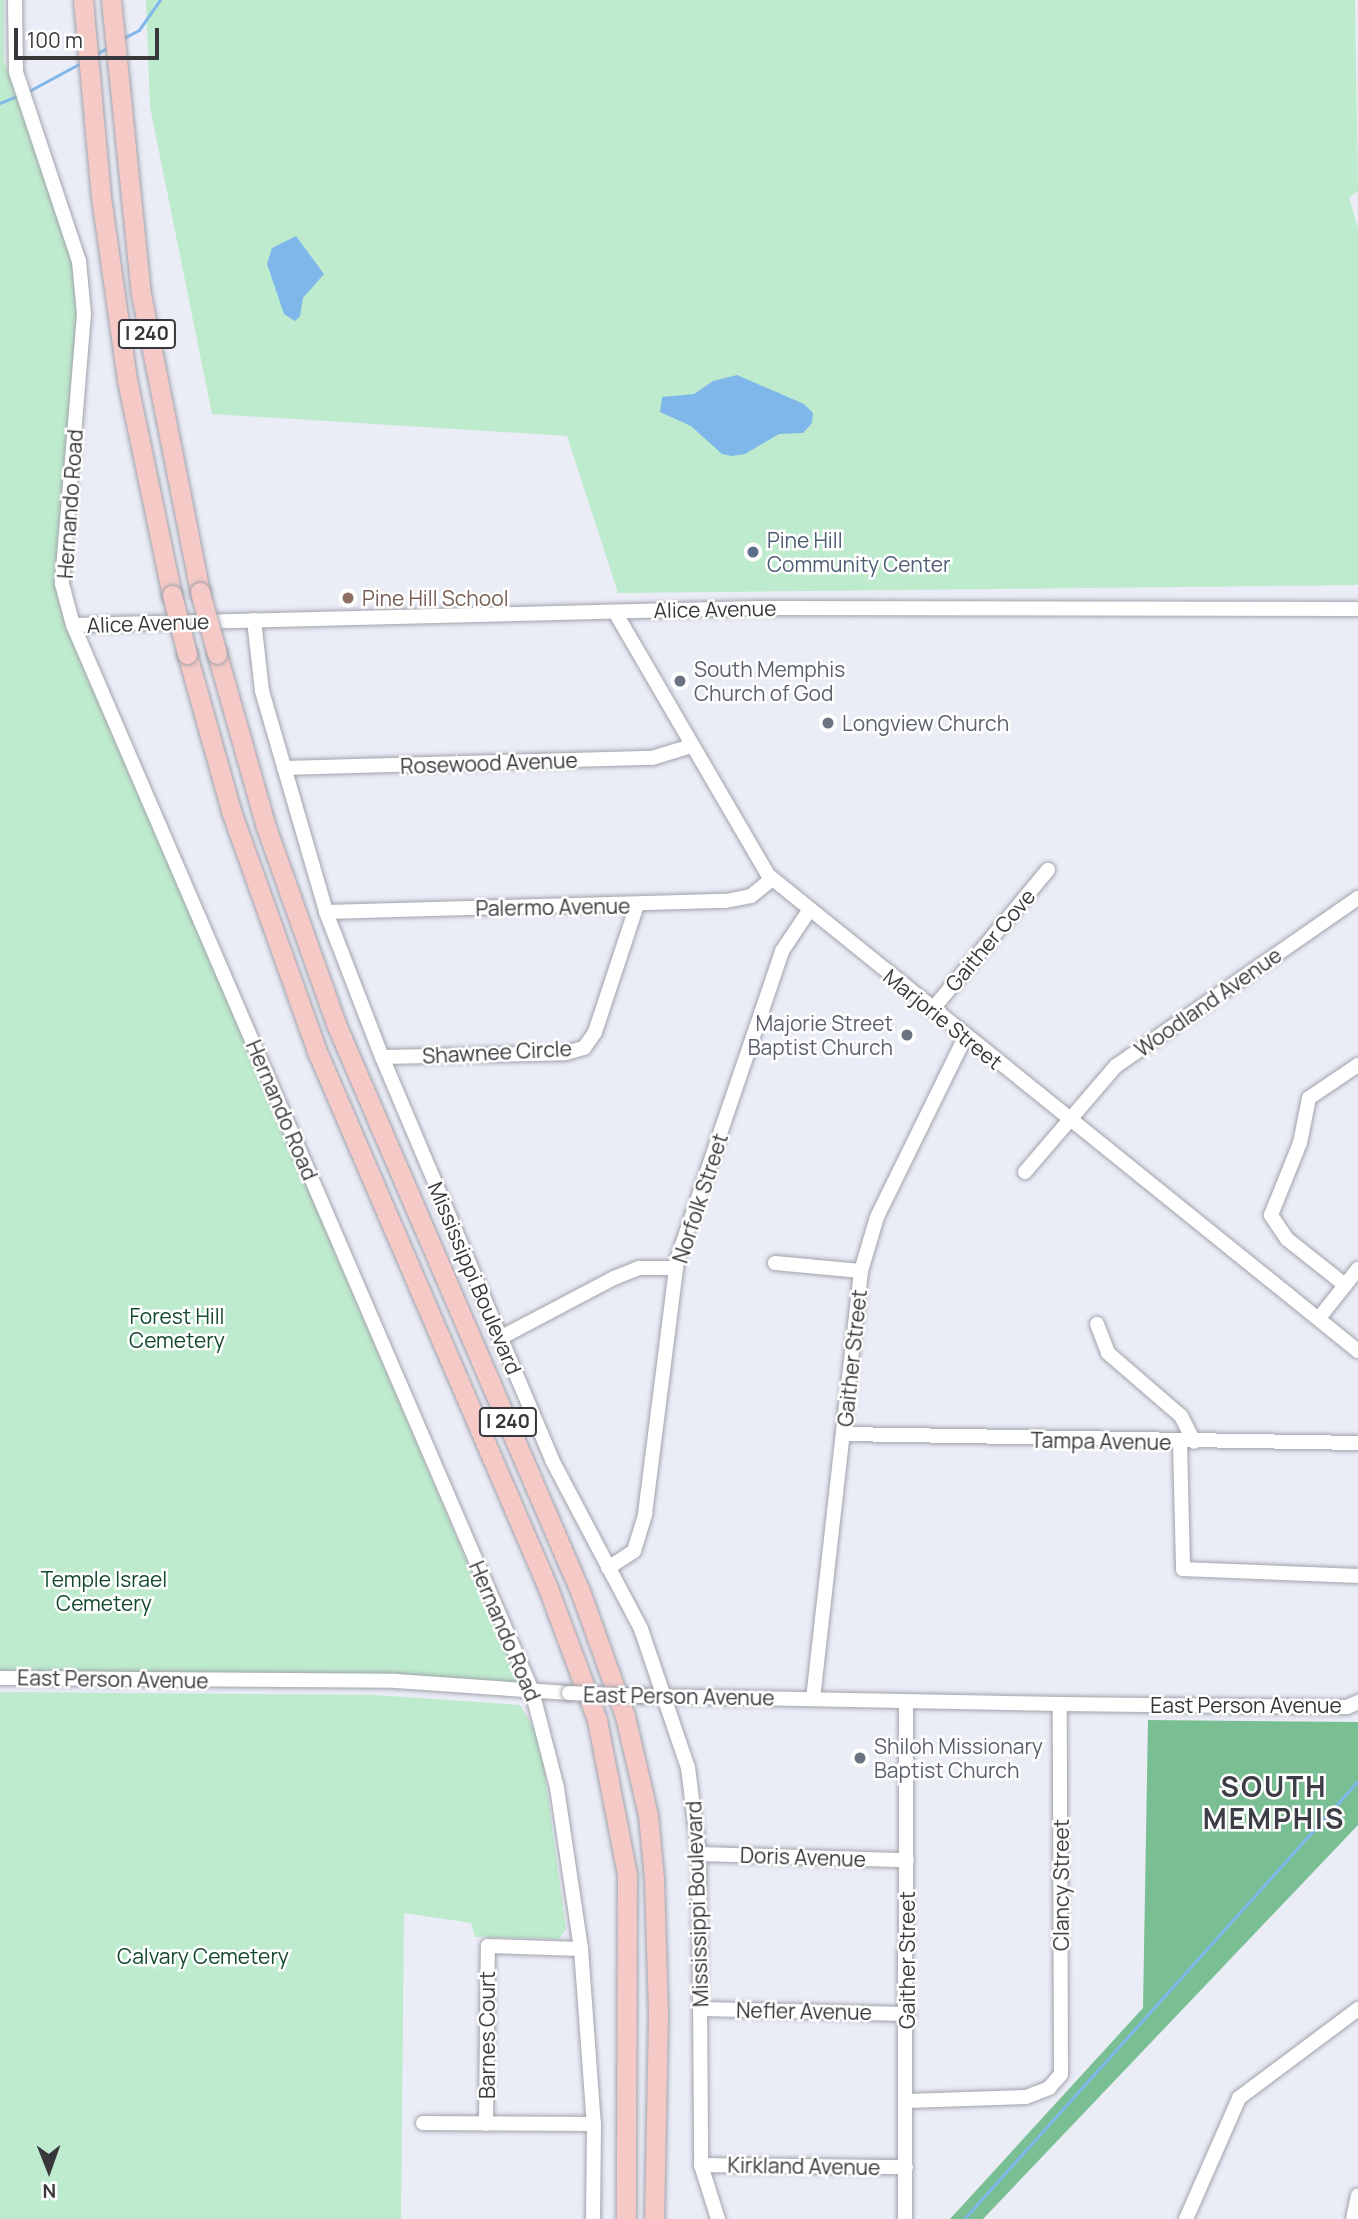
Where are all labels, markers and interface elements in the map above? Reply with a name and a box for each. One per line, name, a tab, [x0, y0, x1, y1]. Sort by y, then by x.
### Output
scale bar	[18, 14, 163, 58]
text: 100 m	[27, 26, 83, 54]
road number: I 240	[117, 318, 177, 350]
street label: Hernando Road	[52, 429, 88, 579]
place label: Pine Hill Community Center	[767, 527, 951, 577]
marker: Pine Hill Community Center	[745, 544, 761, 560]
place label: Pine Hill School	[362, 585, 509, 611]
marker: Pine Hill School	[340, 590, 356, 606]
street label: Alice Avenue	[653, 595, 777, 623]
street label: Alice Avenue	[86, 608, 210, 638]
place label: South Memphis Church of God	[694, 656, 845, 706]
marker: South Memphis Church of God	[672, 673, 688, 689]
place label: Longview Church	[842, 710, 1009, 736]
marker: Longview Church	[820, 715, 836, 731]
street label: Rosewood Avenue	[400, 747, 578, 779]
street label: Gaither Cove	[940, 884, 1040, 996]
street label: Palermo Avenue	[475, 893, 631, 921]
street label: Woodland Avenue	[1130, 942, 1286, 1062]
street label: Marjorie Street	[879, 964, 1007, 1074]
place label: Majorie Street Baptist Church	[748, 1010, 893, 1060]
marker: Majorie Street Baptist Church	[899, 1027, 915, 1043]
street label: Shawnee Circle	[422, 1035, 572, 1069]
street label: Hernando Road	[241, 1036, 323, 1184]
street label: Norfolk Street	[667, 1130, 733, 1266]
street label: Mississippi Boulevard	[423, 1178, 527, 1378]
street label: Gaither Street	[832, 1288, 872, 1428]
park label: Forest Hill Cemetery	[129, 1303, 225, 1353]
road number: I 240	[478, 1406, 538, 1438]
street label: Tampa Avenue	[1030, 1427, 1172, 1455]
street label: Hernando Road	[464, 1557, 546, 1705]
park label: Temple Israel Cemetery	[41, 1566, 167, 1616]
street label: East Person Avenue	[17, 1665, 209, 1693]
street label: East Person Avenue	[583, 1682, 775, 1710]
street label: East Person Avenue	[1150, 1692, 1342, 1718]
place label: Shiloh Missionary Baptist Church	[874, 1733, 1043, 1783]
marker: Shiloh Missionary Baptist Church	[852, 1750, 868, 1766]
district label: SOUTH MEMPHIS	[1204, 1769, 1344, 1835]
street label: Mississippi Boulevard	[681, 1800, 713, 2008]
street label: Clancy Street	[1048, 1819, 1074, 1951]
street label: Doris Avenue	[740, 1842, 866, 1872]
street label: Gaither Street	[894, 1891, 920, 2029]
park label: Calvary Cemetery	[117, 1943, 289, 1969]
street label: Barnes Court	[474, 1971, 500, 2099]
street label: Nefler Avenue	[736, 1997, 872, 2025]
north arrow	[14, 2135, 84, 2205]
street label: Kirkland Avenue	[727, 2152, 881, 2180]
text: N	[42, 2178, 56, 2204]

